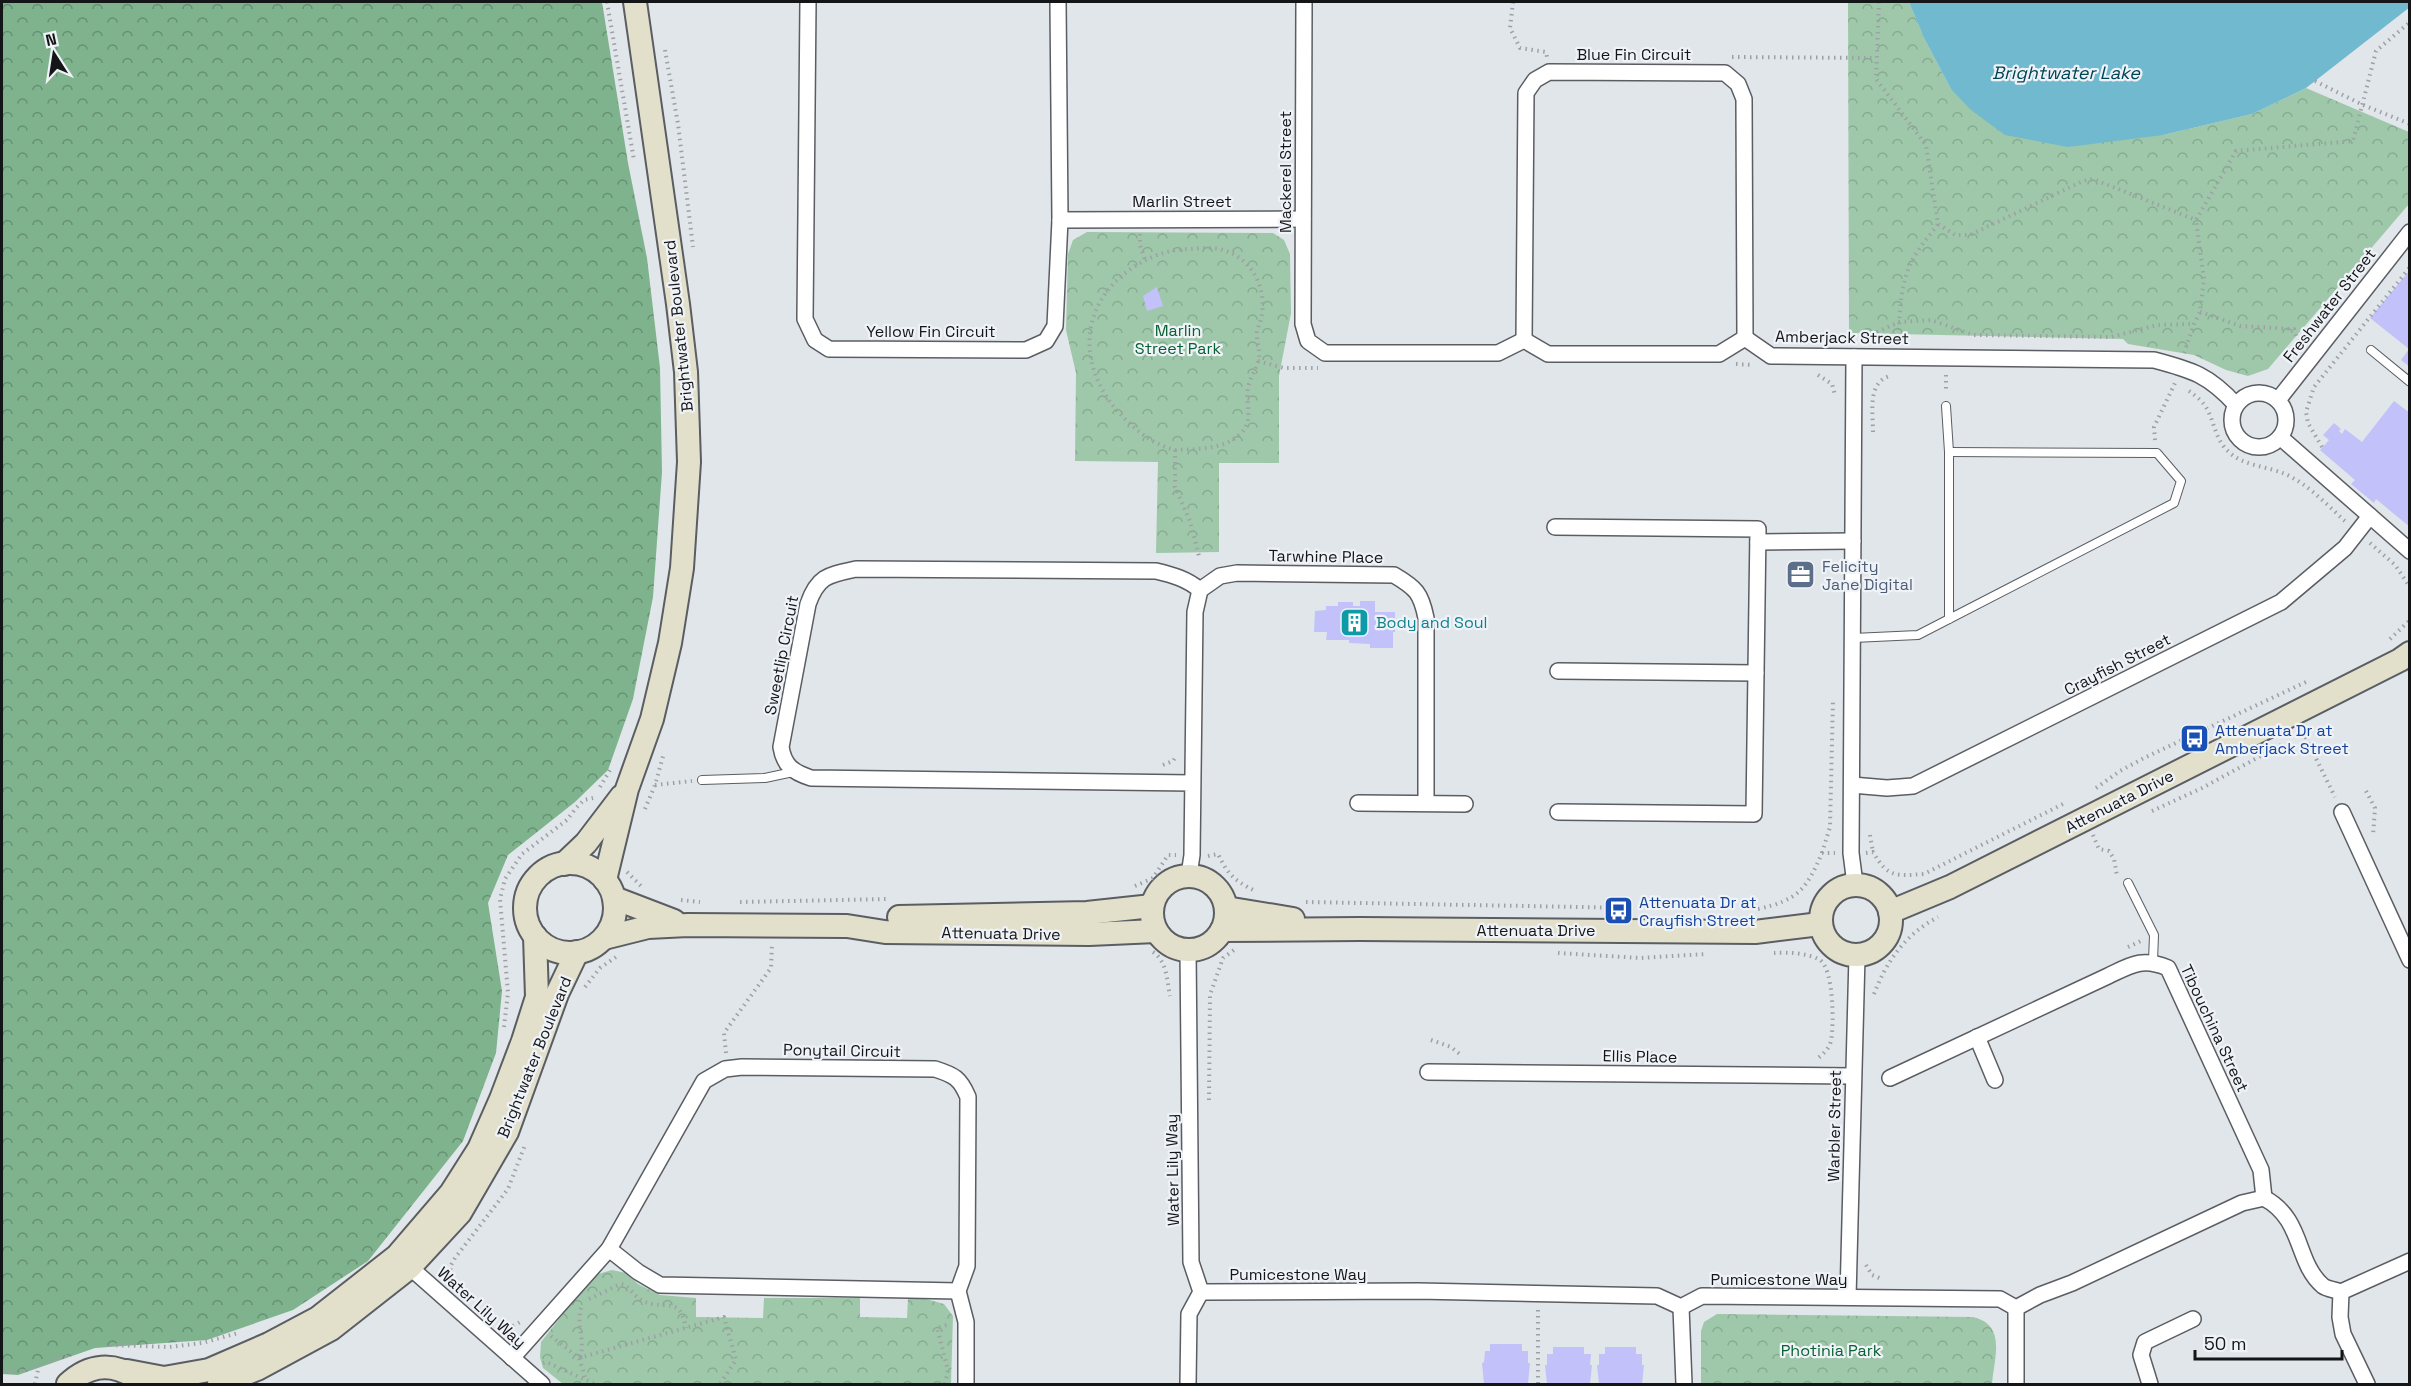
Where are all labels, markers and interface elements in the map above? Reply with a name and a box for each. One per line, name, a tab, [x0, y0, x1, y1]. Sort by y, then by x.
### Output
north arrow	[24, 24, 84, 84]
text: N	[44, 28, 58, 51]
street label: Blue Fin Circuit	[1577, 44, 1691, 65]
water label: Brightwater Lake	[1992, 61, 2141, 84]
street label: Mackerel Street	[1275, 111, 1296, 233]
street label: Marlin Street	[1132, 191, 1232, 212]
street label: Brightwater Boulevard	[659, 239, 698, 413]
street label: Freshwater Street	[2278, 244, 2380, 367]
park label: Marlin Street Park	[1135, 320, 1222, 359]
street label: Yellow Fin Circuit	[866, 321, 996, 342]
street label: Amberjack Street	[1775, 326, 1909, 349]
street label: Tarwhine Place	[1268, 545, 1384, 568]
place label: Felicity Jane Digital	[1822, 556, 1913, 595]
office icon: Felicity Jane Digital	[1785, 559, 1817, 591]
street label: Sweetlip Circuit	[760, 594, 803, 717]
building icon: Body and Soul	[1339, 606, 1371, 638]
place label: Body and Soul	[1376, 612, 1488, 633]
street label: Crayfish Street	[2060, 629, 2174, 700]
place label: Attenuata Dr at Amberjack Street	[2215, 720, 2349, 759]
bus stop icon: Attenuata Dr at Amberjack Street	[2178, 723, 2210, 755]
street label: Attenuata Drive	[2061, 765, 2177, 838]
place label: Attenuata Dr at Crayfish Street	[1639, 892, 1757, 931]
bus stop icon: Attenuata Dr at Crayfish Street	[1602, 895, 1634, 927]
street label: Attenuata Drive	[1476, 920, 1596, 941]
street label: Attenuata Drive	[941, 922, 1061, 945]
street label: Tibouchina Street	[2176, 961, 2253, 1095]
street label: Brightwater Boulevard	[492, 973, 577, 1141]
street label: Ponytail Circuit	[783, 1039, 901, 1062]
street label: Ellis Place	[1602, 1045, 1678, 1068]
street label: Warbler Street	[1823, 1070, 1846, 1182]
street label: Water Lily Way	[1161, 1114, 1184, 1226]
street label: Water Lily Way	[433, 1262, 530, 1353]
street label: Pumicestone Way	[1229, 1264, 1367, 1285]
street label: Pumicestone Way	[1710, 1269, 1848, 1290]
scale bar	[2195, 1323, 2342, 1361]
text: 50 m	[2204, 1332, 2246, 1355]
park label: Photinia Park	[1781, 1340, 1882, 1361]

